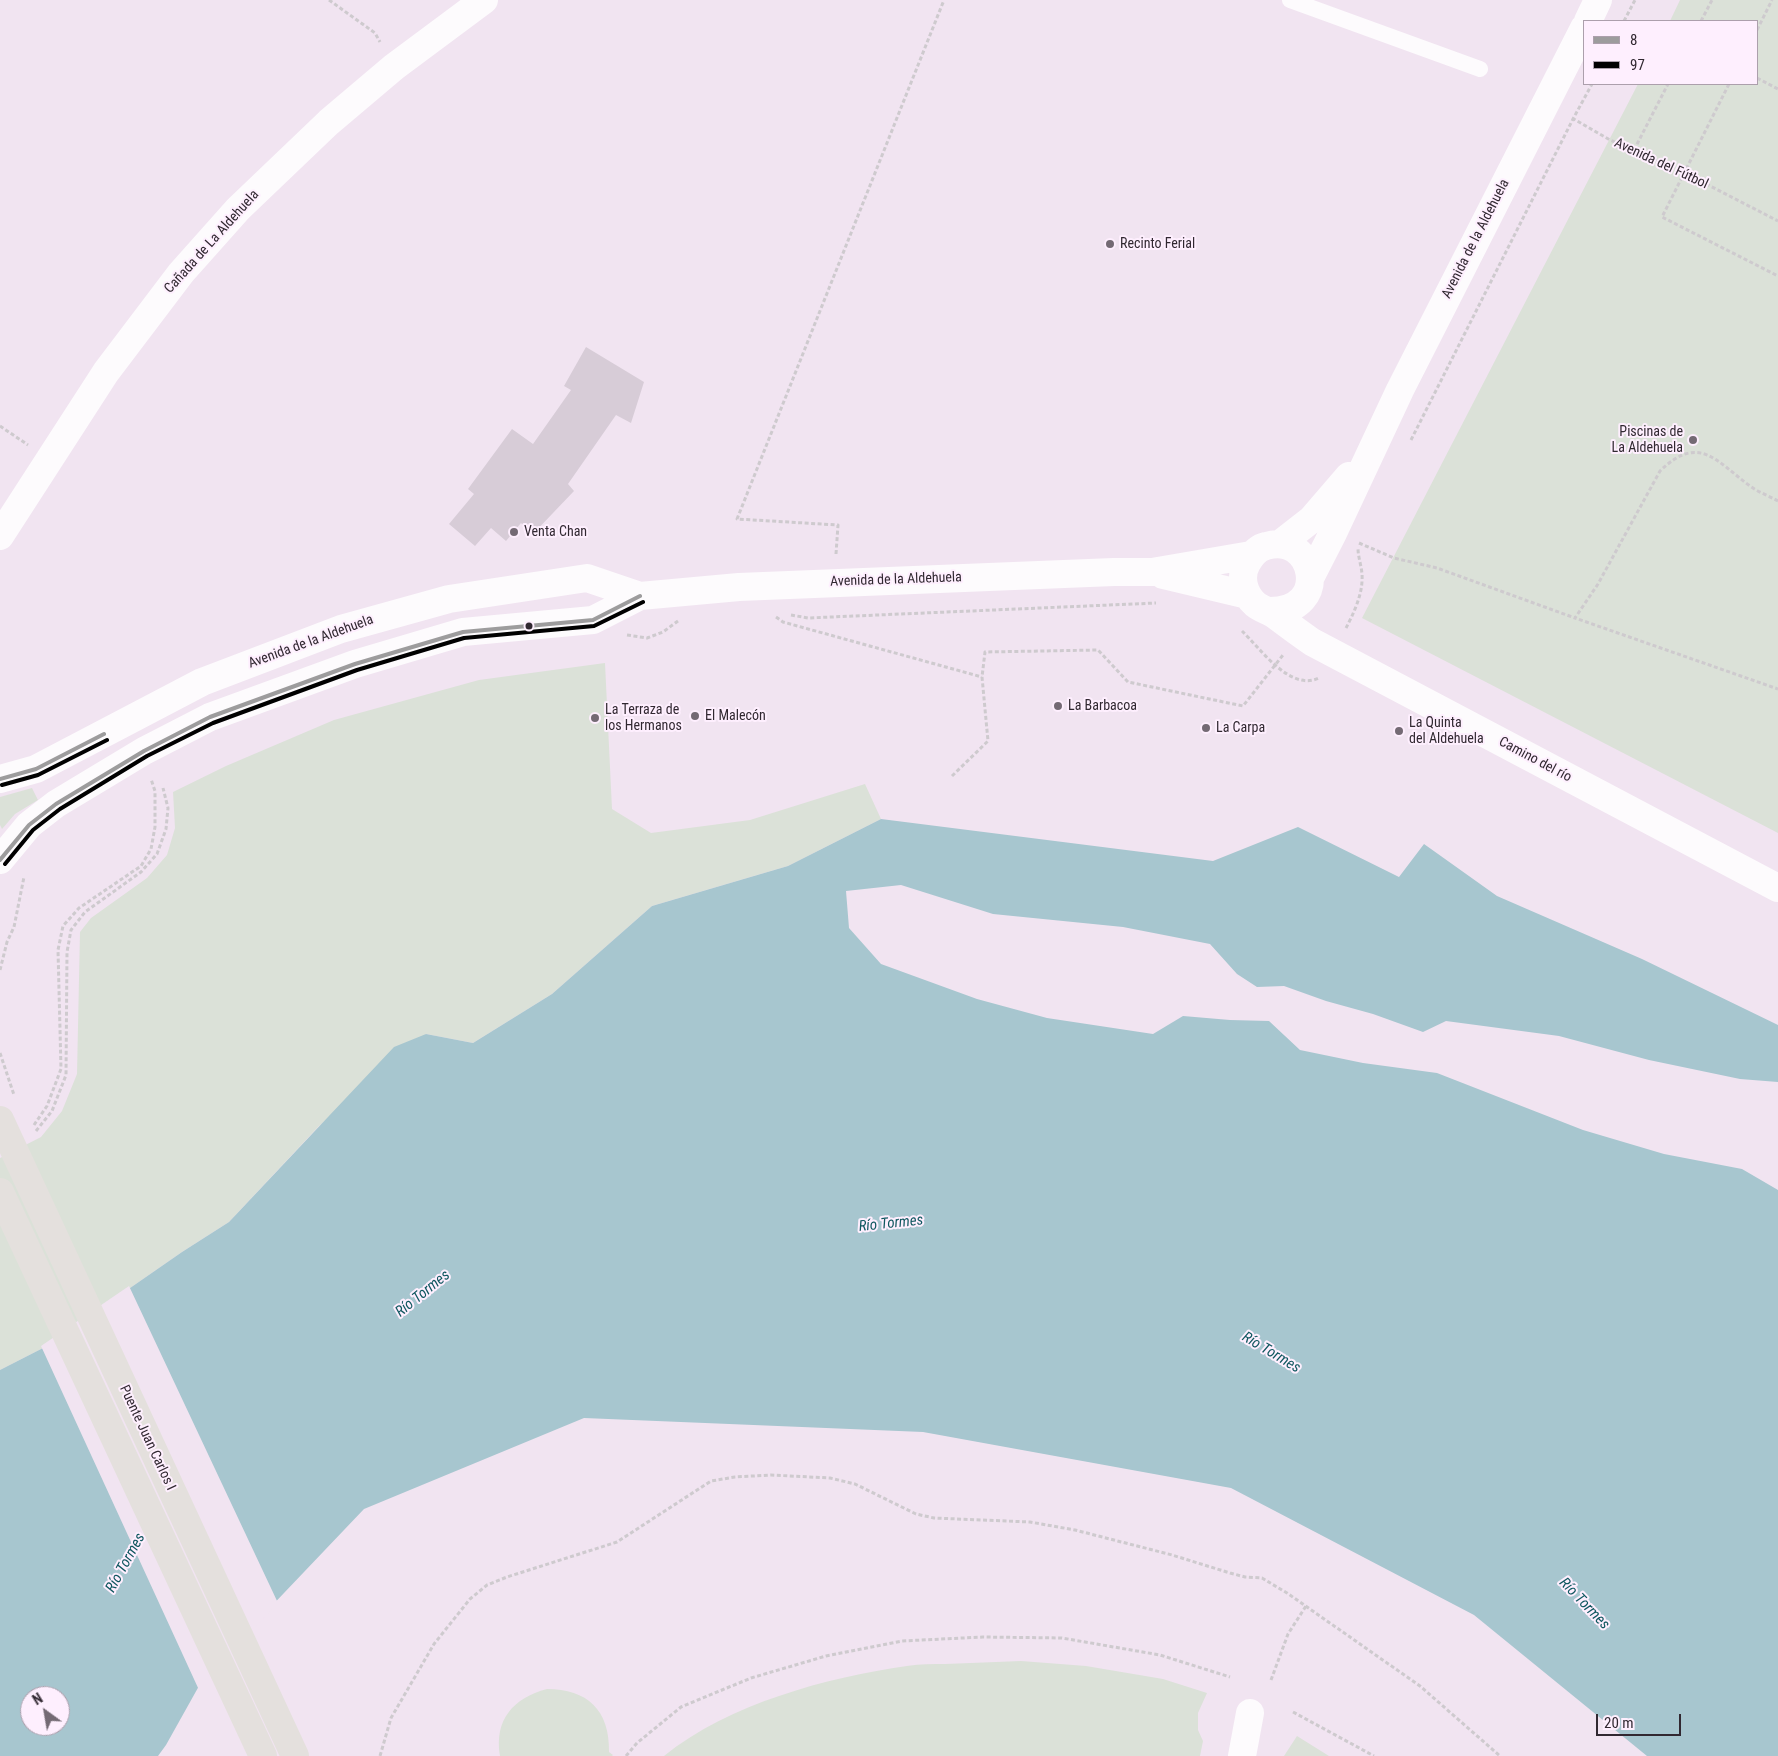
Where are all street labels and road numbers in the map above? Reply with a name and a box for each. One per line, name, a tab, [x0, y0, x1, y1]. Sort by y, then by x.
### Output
street label: Avenida del Fútbol	[1611, 135, 1711, 193]
street label: Avenida de la Aldehuela	[1439, 177, 1513, 301]
street label: Cañada de La Aldehuela	[161, 187, 263, 297]
street label: Avenida de la Aldehuela	[830, 569, 962, 591]
street label: Avenida de la Aldehuela	[246, 612, 376, 672]
street label: Camino del río	[1496, 734, 1574, 786]
street label: Puente Juan Carlos I	[115, 1383, 179, 1493]

